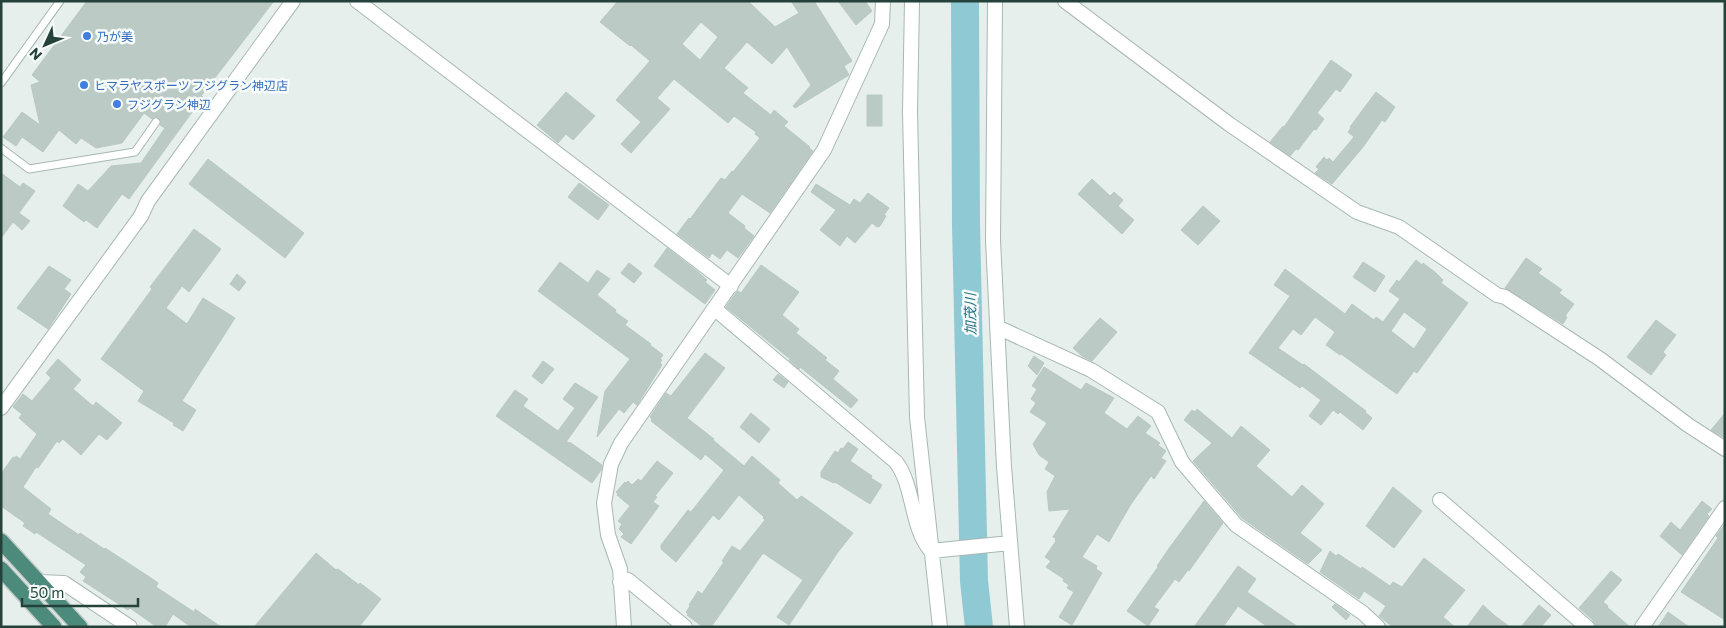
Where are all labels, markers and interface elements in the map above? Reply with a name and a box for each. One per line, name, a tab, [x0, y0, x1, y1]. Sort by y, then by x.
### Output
north arrow	[20, 20, 70, 70]
place label: 乃が美	[97, 29, 133, 43]
marker: 乃が美	[81, 30, 93, 42]
text: N	[26, 45, 45, 64]
place label: ヒマラヤスポーツ フジグラン神辺店	[94, 78, 288, 92]
marker: ヒマラヤスポーツ フジグラン神辺店	[78, 79, 90, 91]
place label: フジグラン神辺	[127, 97, 211, 111]
marker: フジグラン神辺	[111, 98, 123, 110]
water label: 加茂川	[961, 291, 979, 335]
scale bar	[22, 576, 139, 608]
text: 50 m	[30, 583, 64, 601]

